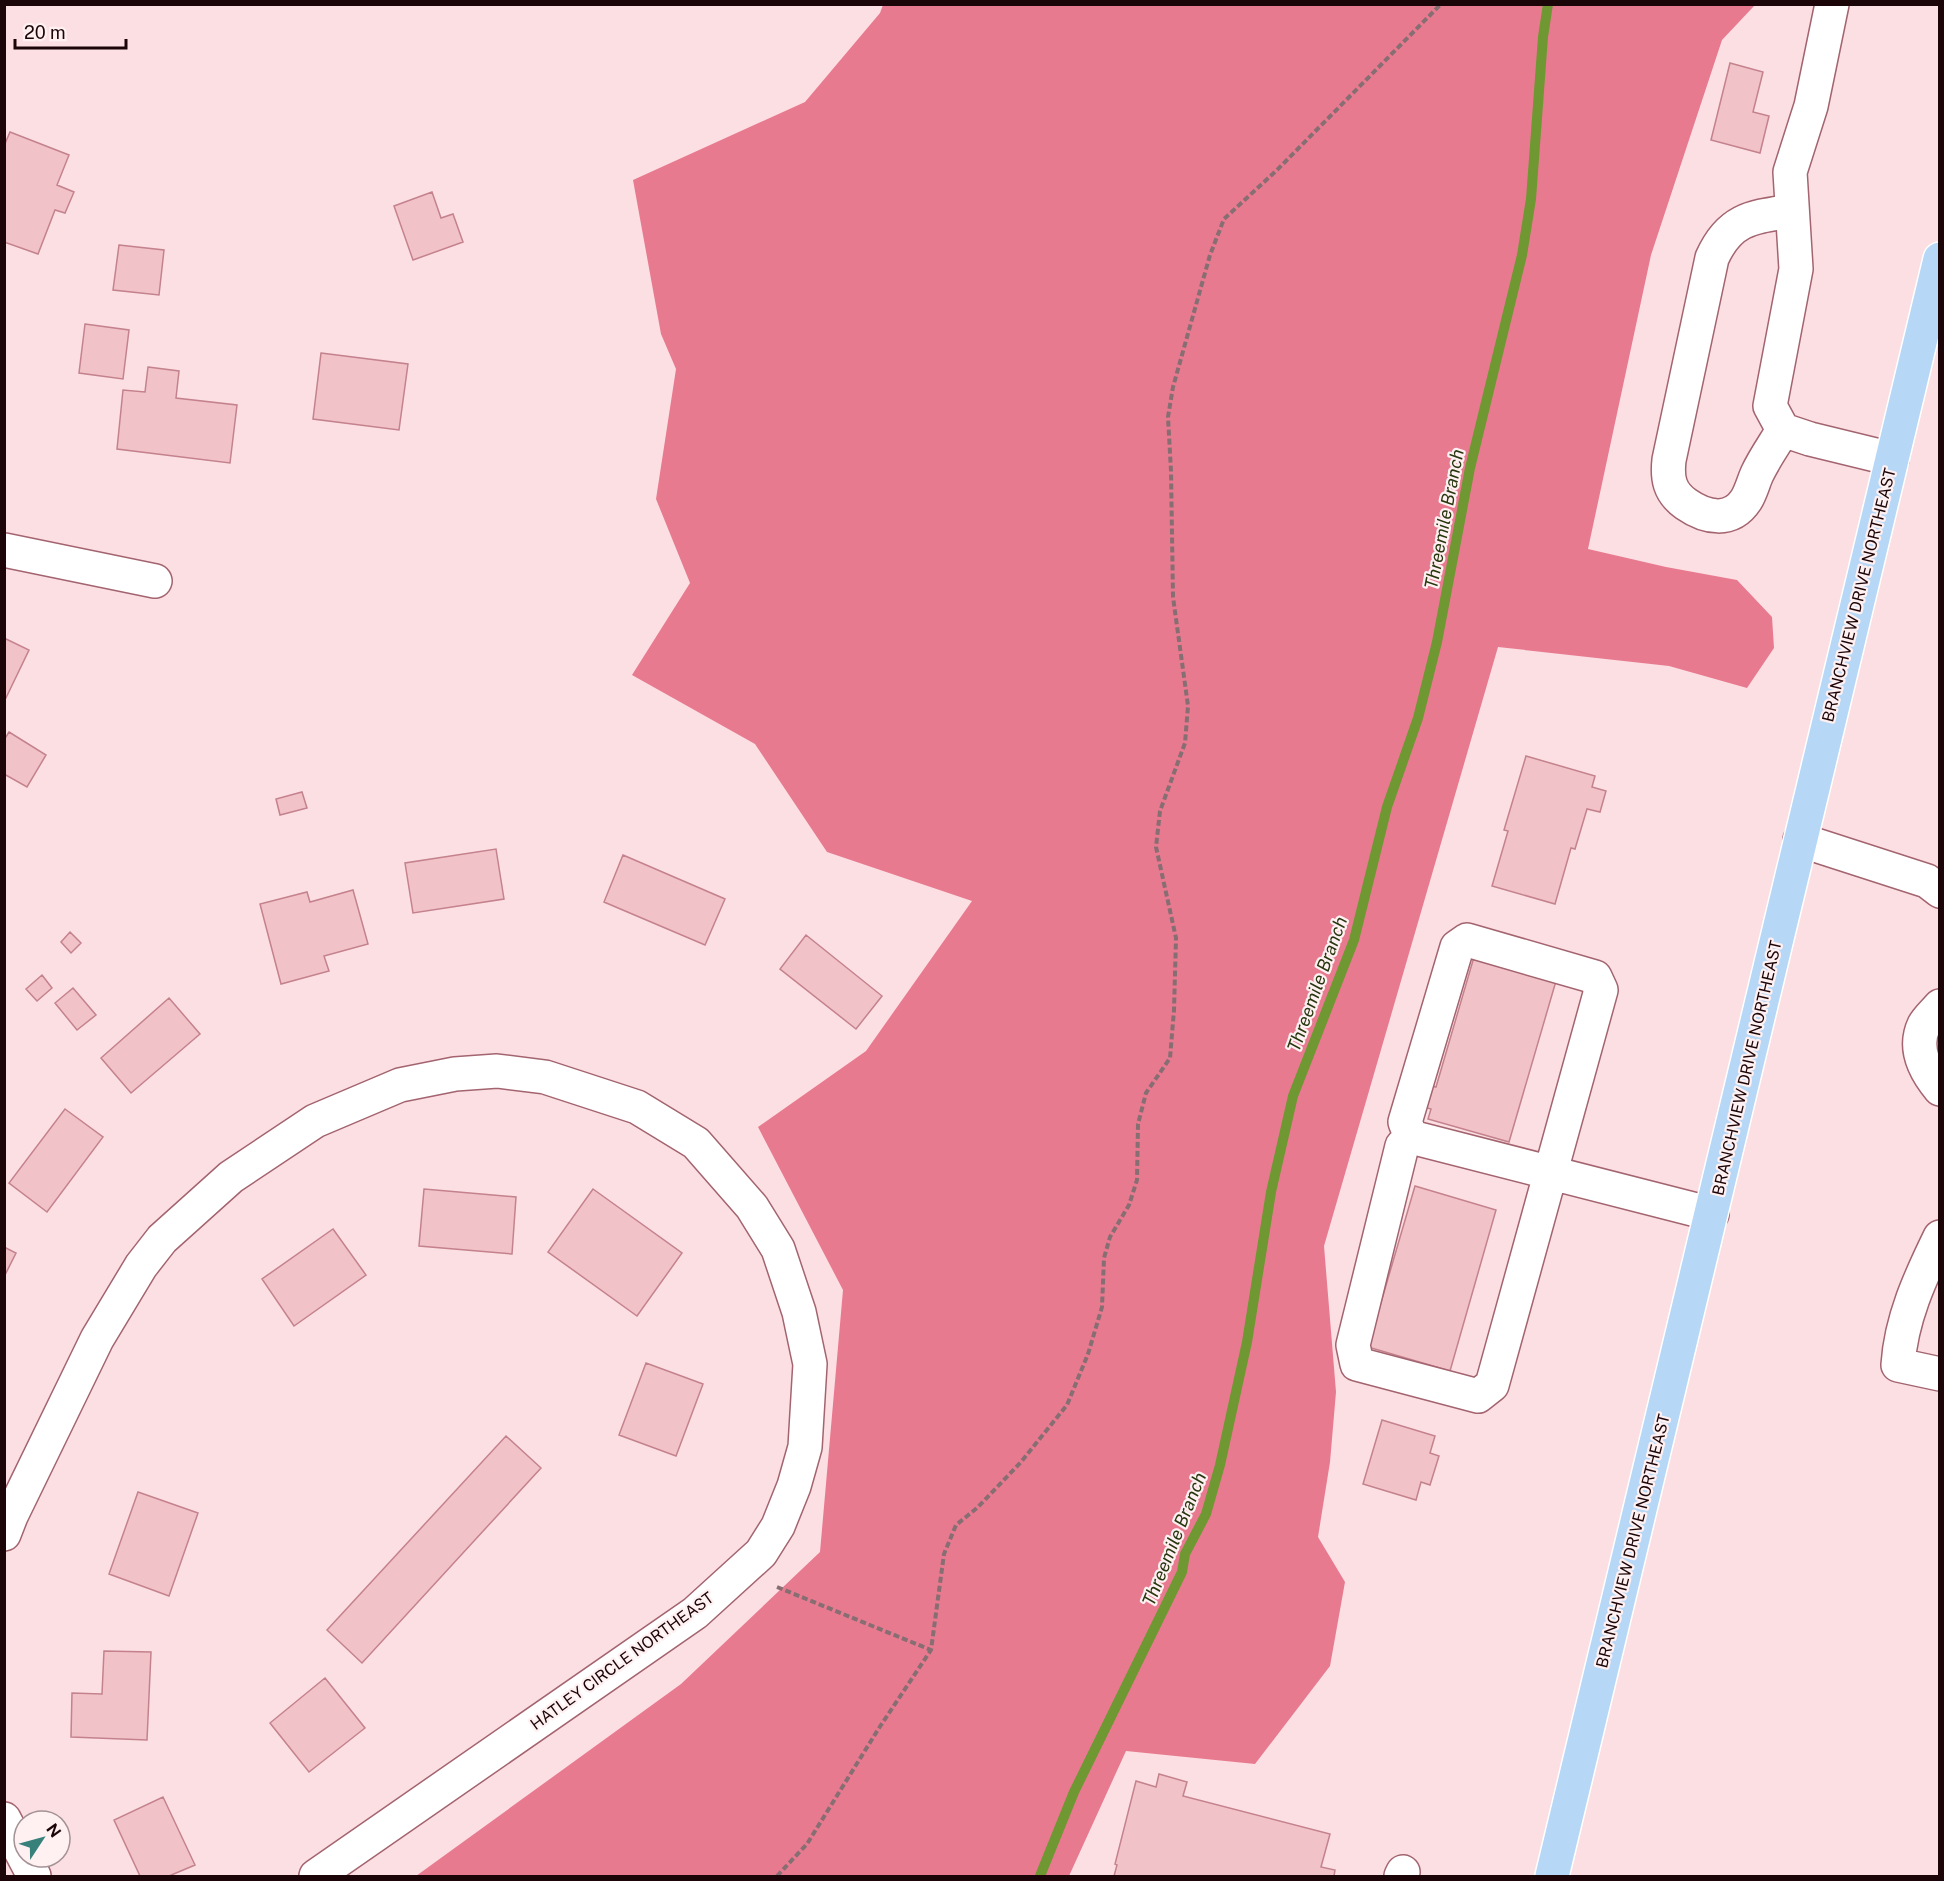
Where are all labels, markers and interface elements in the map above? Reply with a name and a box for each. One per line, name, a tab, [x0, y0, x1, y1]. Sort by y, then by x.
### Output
scale bar	[15, 12, 126, 50]
text: 20 m	[24, 22, 66, 43]
water label: Threemile Branch	[1420, 447, 1468, 591]
street label: BRANCHVIEW DRIVE NORTHEAST	[1818, 466, 1900, 724]
water label: Threemile Branch	[1283, 914, 1351, 1054]
street label: BRANCHVIEW DRIVE NORTHEAST	[1708, 938, 1786, 1197]
street label: BRANCHVIEW DRIVE NORTHEAST	[1592, 1412, 1674, 1670]
water label: Threemile Branch	[1138, 1469, 1210, 1609]
street label: HATLEY CIRCLE NORTHEAST	[527, 1588, 718, 1734]
north arrow	[12, 1809, 72, 1869]
text: N	[42, 1820, 65, 1841]

